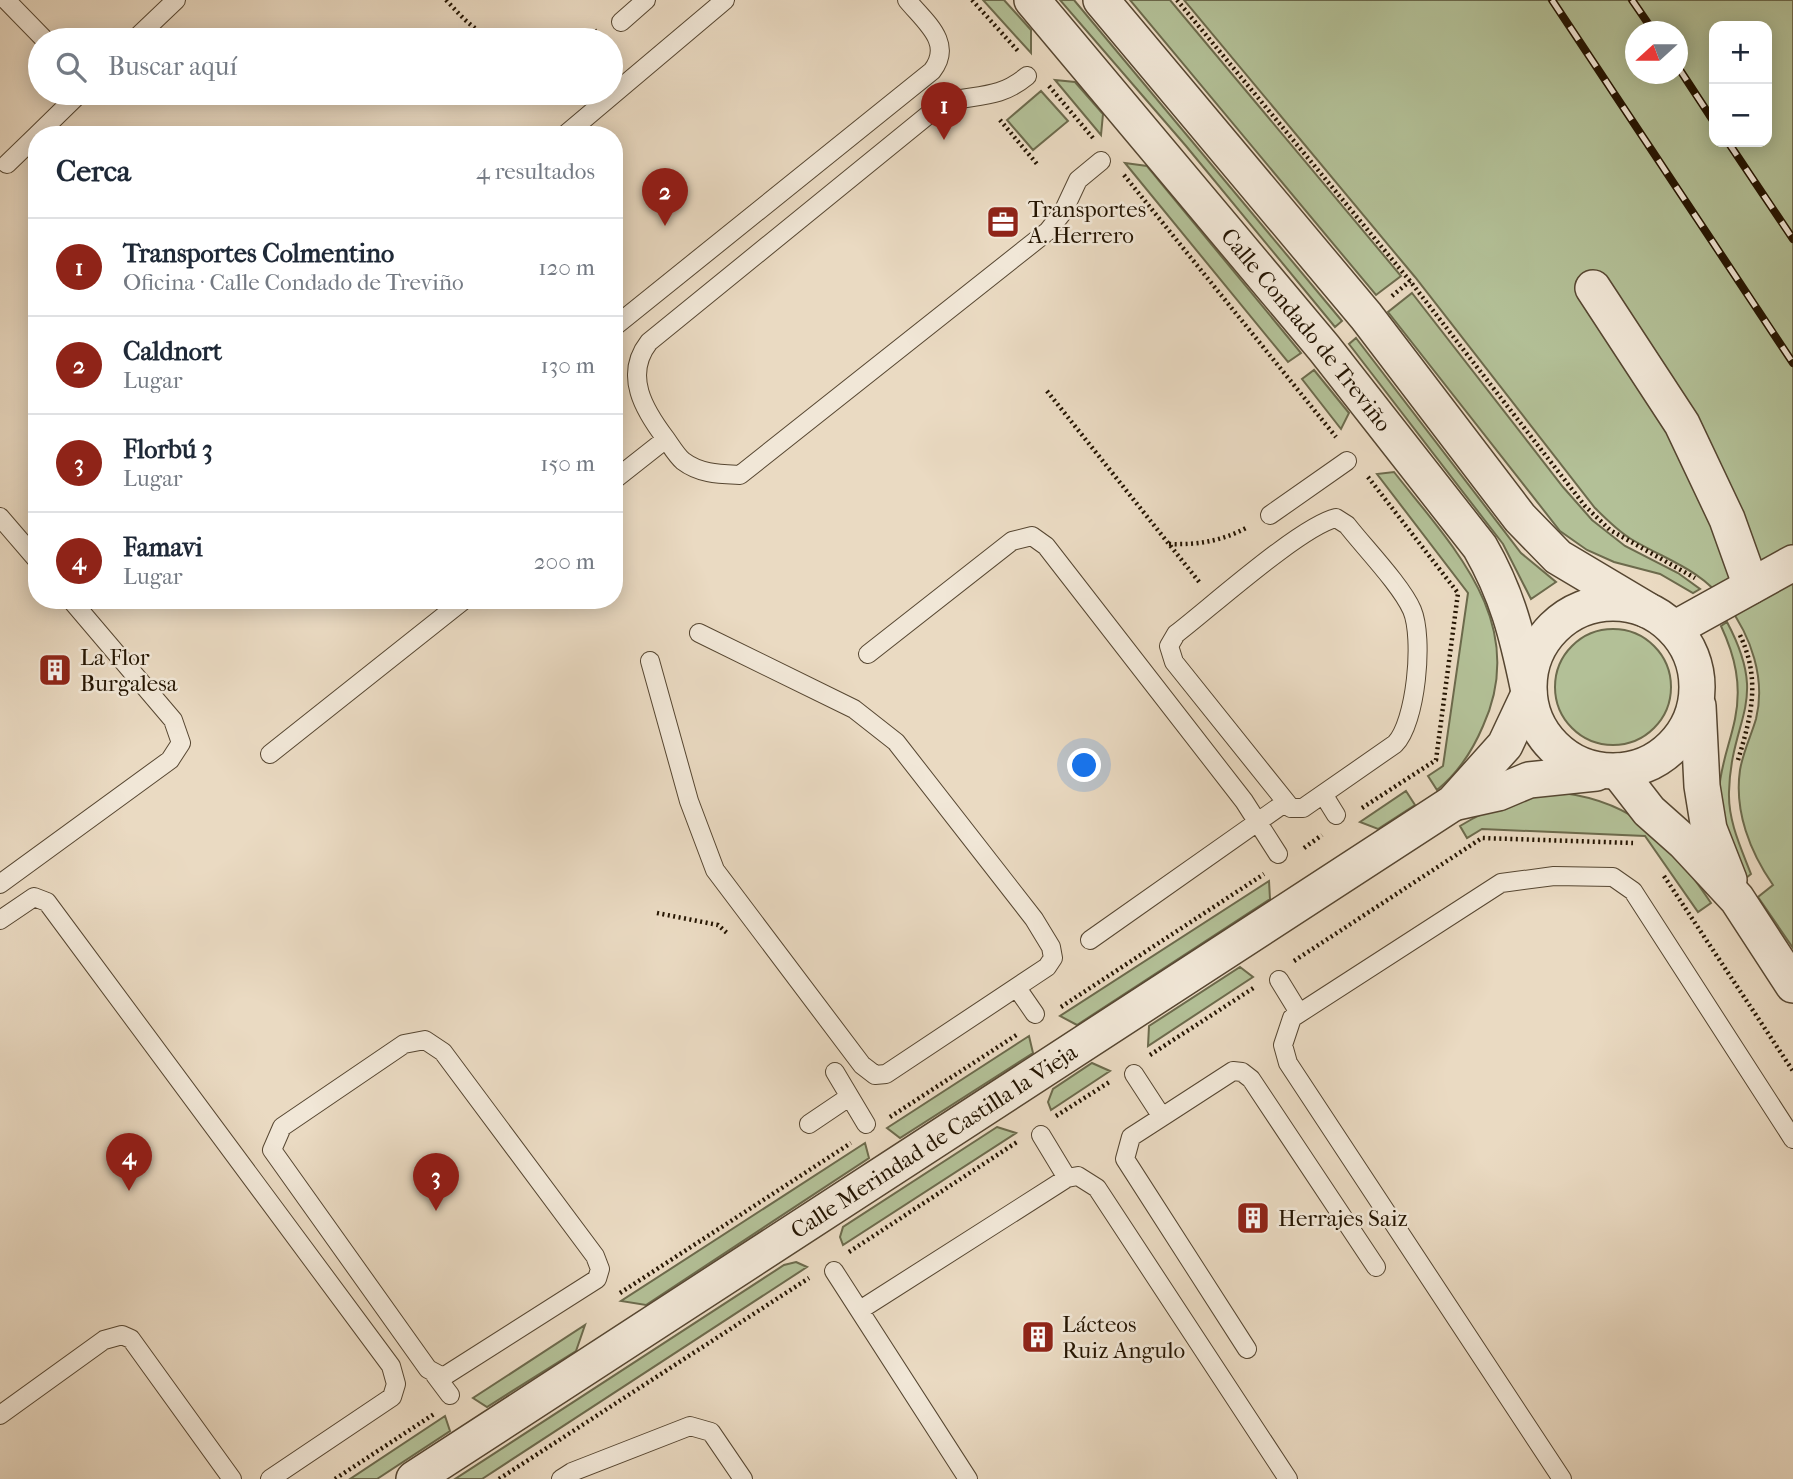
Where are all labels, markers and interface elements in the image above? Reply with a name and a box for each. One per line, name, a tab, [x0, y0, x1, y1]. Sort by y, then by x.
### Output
north arrow	[1625, 21, 1688, 84]
map controls	[1709, 21, 1772, 147]
button: +	[1709, 21, 1772, 84]
search box	[28, 28, 623, 105]
icon: search	[52, 48, 90, 86]
text: Buscar aquí	[108, 51, 237, 82]
pin: 1	[921, 82, 967, 140]
button: −	[1709, 84, 1772, 147]
text: Cerca	[56, 154, 131, 189]
text: 4 resultados	[476, 158, 595, 185]
pin: 2	[642, 168, 688, 226]
place label: Transportes A. Herrero	[1027, 196, 1146, 249]
office icon: Transportes A. Herrero	[984, 203, 1022, 241]
street label: Calle Condado de Treviño	[1216, 222, 1398, 437]
text: Transportes Colmentino	[123, 238, 394, 269]
text: 1	[75, 254, 83, 281]
text: 120 m	[538, 254, 595, 281]
text: Oficina · Calle Condado de Treviño	[123, 269, 464, 296]
text: Caldnort	[123, 336, 222, 367]
text: 2	[73, 352, 85, 379]
text: 130 m	[541, 352, 595, 379]
text: Lugar	[123, 367, 183, 394]
text: Florbú 3	[123, 434, 213, 465]
text: 3	[74, 450, 84, 477]
text: 150 m	[540, 450, 595, 477]
text: Lugar	[123, 465, 183, 492]
text: Famavi	[123, 532, 203, 563]
text: 4	[72, 548, 86, 575]
text: 200 m	[534, 548, 595, 575]
text: Lugar	[123, 563, 183, 590]
place label: La Flor Burgalesa	[80, 644, 178, 697]
building icon: La Flor Burgalesa	[36, 651, 74, 689]
your location	[1067, 748, 1101, 782]
street label: Calle Merindad de Castilla la Vieja	[786, 1038, 1082, 1244]
pin: 4	[106, 1133, 152, 1191]
pin: 3	[413, 1153, 459, 1211]
building icon: Herrajes Saiz	[1234, 1199, 1272, 1237]
place label: Herrajes Saiz	[1278, 1205, 1408, 1232]
place label: Lácteos Ruiz Angulo	[1062, 1311, 1185, 1364]
building icon: Lácteos Ruiz Angulo	[1019, 1318, 1057, 1356]

